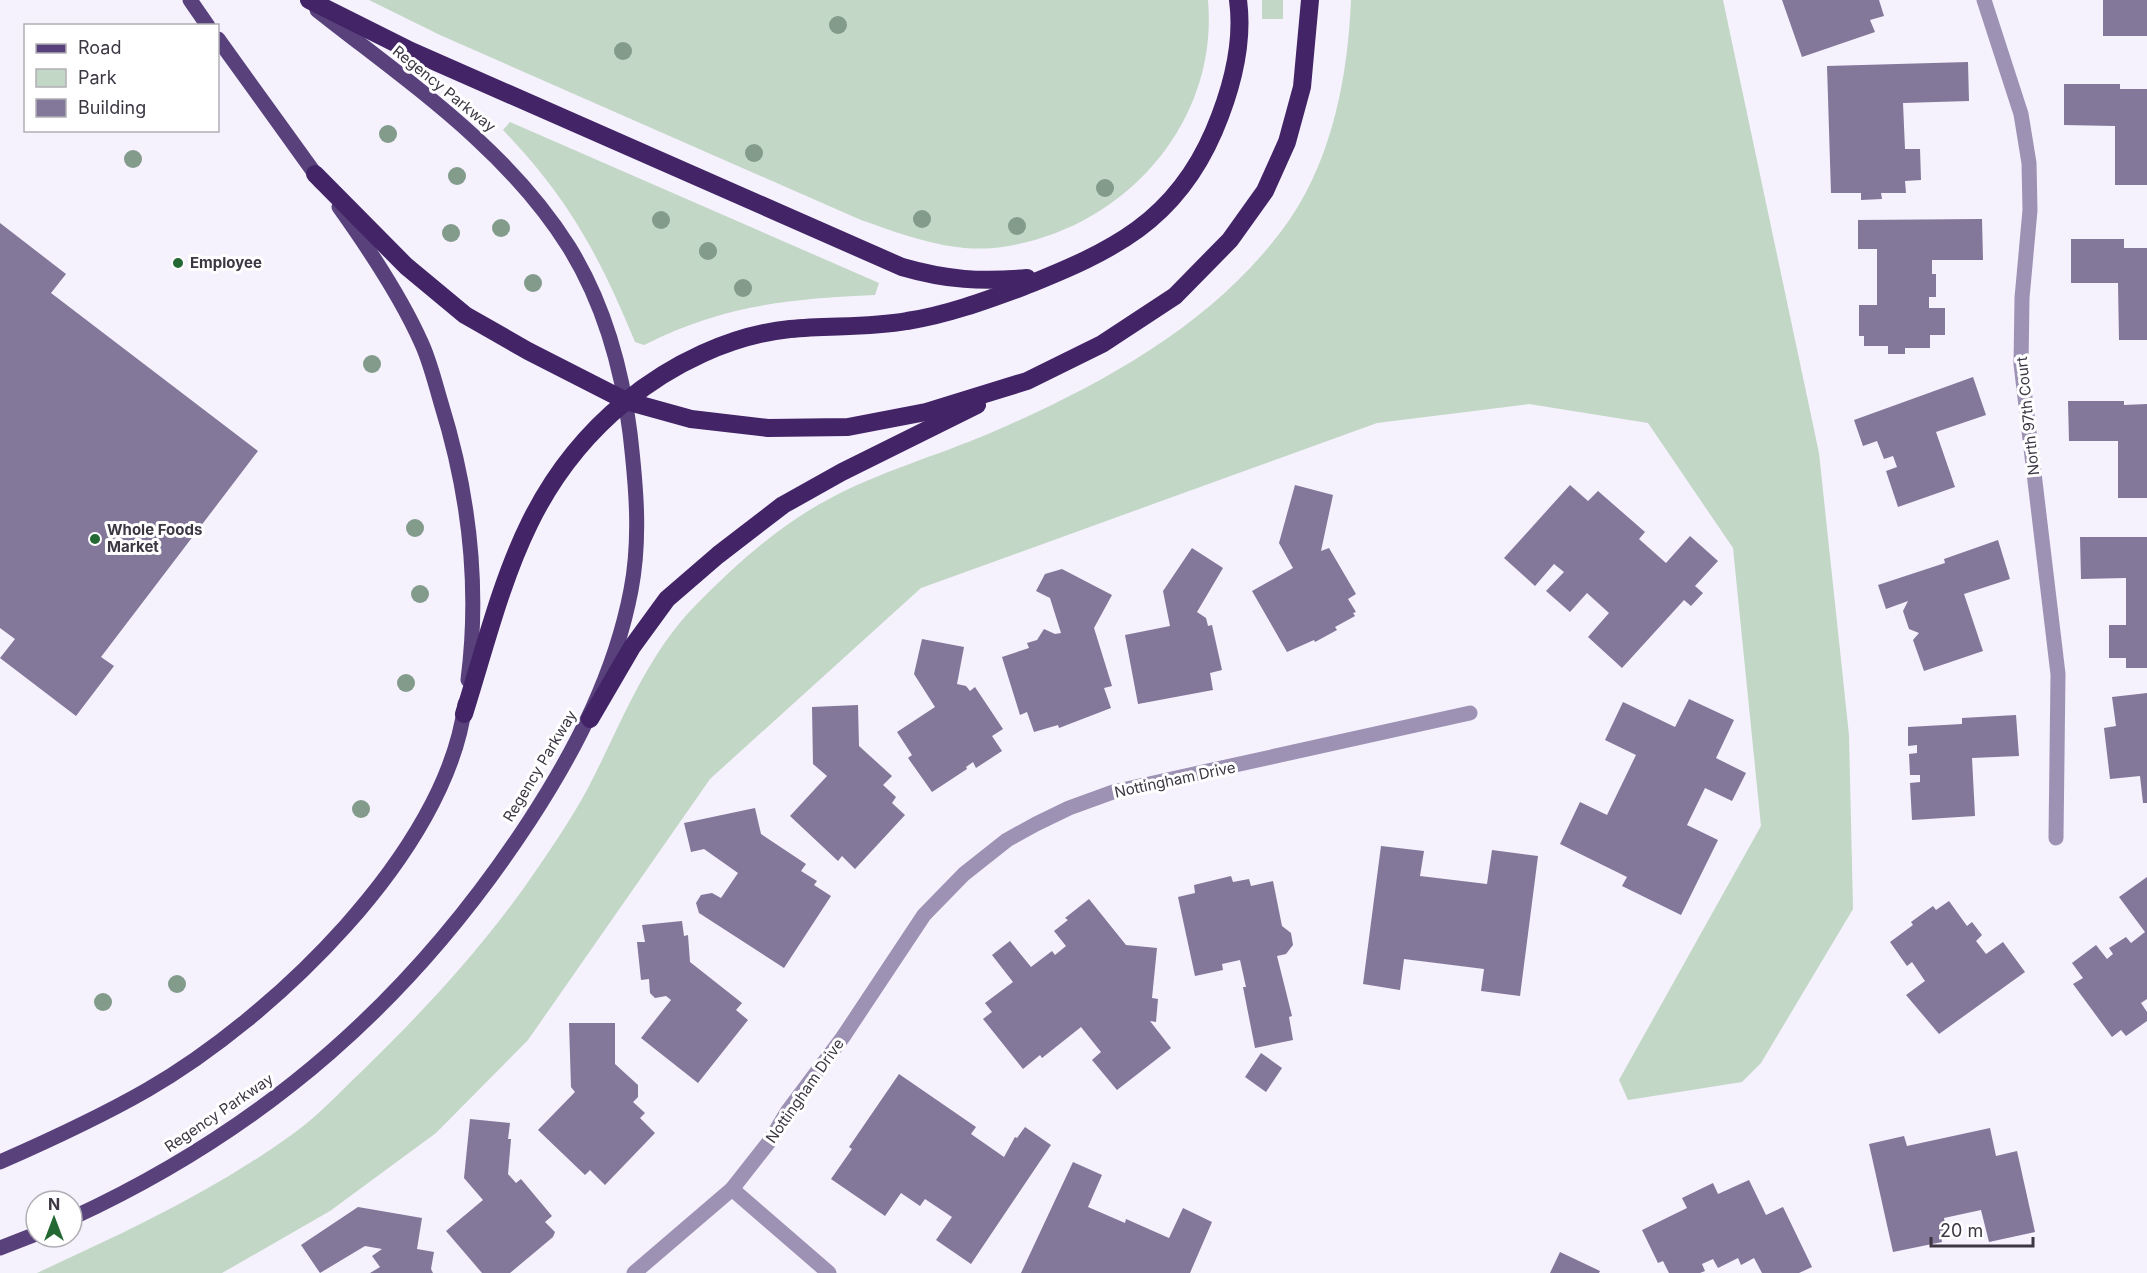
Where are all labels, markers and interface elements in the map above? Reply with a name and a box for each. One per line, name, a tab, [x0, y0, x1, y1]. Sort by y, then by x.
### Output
legend	[24, 24, 219, 132]
text: Road	[78, 37, 121, 58]
street label: Regency Parkway	[389, 41, 500, 136]
text: Park	[78, 67, 117, 88]
text: Building	[78, 97, 146, 118]
place label: Employee	[190, 253, 262, 272]
marker: Employee	[171, 256, 185, 270]
street label: North 97th Court	[2012, 356, 2043, 476]
place label: Whole Foods Market	[107, 520, 202, 556]
marker: Whole Foods Market	[88, 532, 102, 546]
street label: Regency Parkway	[499, 706, 581, 825]
street label: Nottingham Drive	[1113, 757, 1237, 802]
street label: Nottingham Drive	[761, 1035, 848, 1147]
street label: Regency Parkway	[161, 1069, 277, 1156]
north arrow	[24, 1189, 84, 1249]
text: N	[48, 1194, 60, 1214]
scale bar	[1931, 1210, 2033, 1248]
text: 20 m	[1940, 1220, 1983, 1241]

